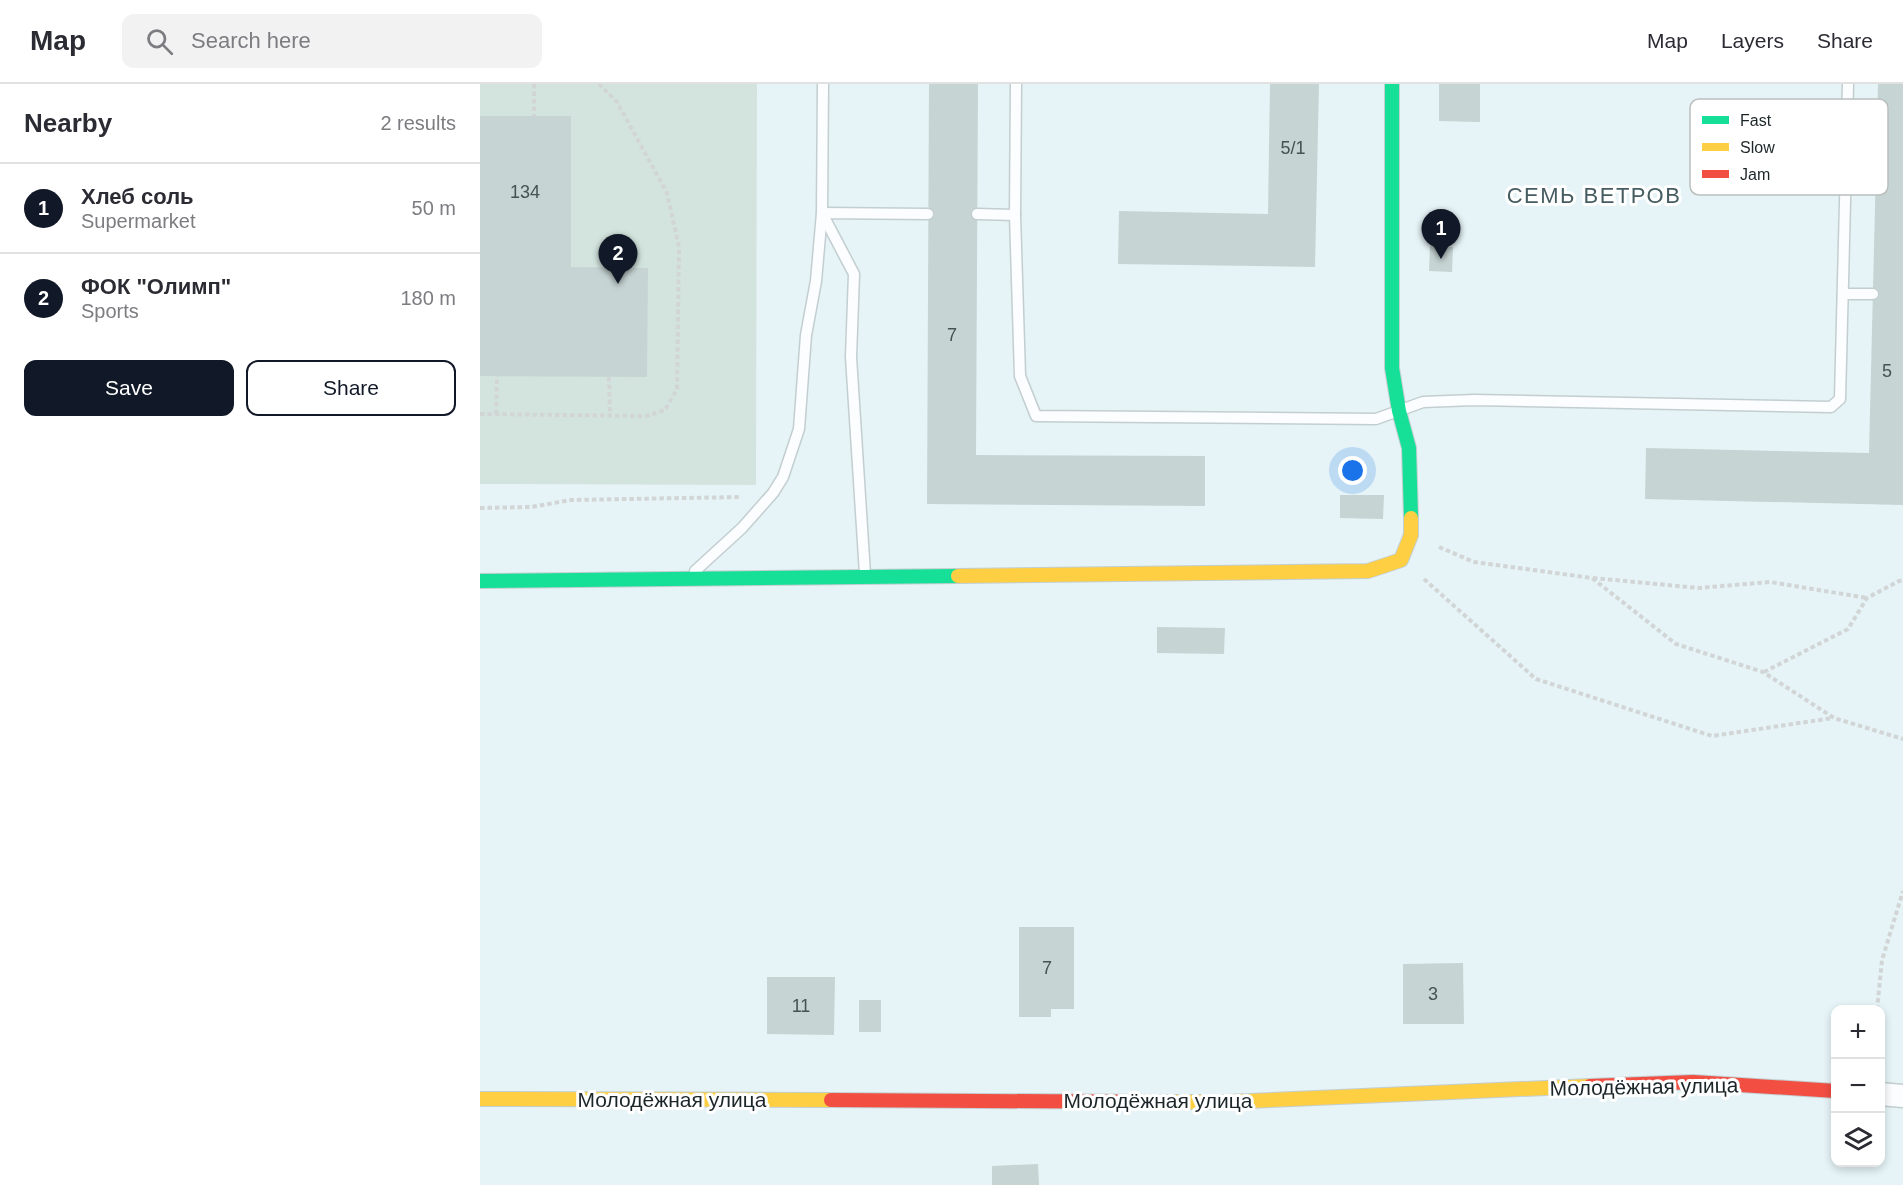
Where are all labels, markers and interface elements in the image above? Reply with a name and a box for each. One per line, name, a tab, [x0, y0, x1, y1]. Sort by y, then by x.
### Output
search box	[122, 14, 542, 68]
text: Map	[30, 25, 86, 56]
icon: search	[143, 25, 176, 58]
text: Search here	[191, 28, 311, 53]
text: Map	[1647, 29, 1688, 52]
text: Layers	[1721, 29, 1784, 52]
text: Share	[1817, 29, 1873, 52]
legend	[1690, 99, 1888, 195]
text: Nearby	[24, 108, 112, 138]
text: 2 results	[380, 112, 456, 134]
text: Fast	[1740, 112, 1772, 129]
house number: 5/1	[1280, 138, 1306, 158]
text: Slow	[1740, 139, 1775, 156]
text: Jam	[1740, 166, 1770, 183]
house number: 134	[510, 182, 540, 202]
district label: СЕМЬ ВЕТРОВ	[1507, 183, 1681, 208]
text: Хлеб соль	[81, 184, 194, 209]
text: 1	[38, 197, 49, 219]
text: 50 m	[412, 197, 456, 219]
text: Supermarket	[81, 210, 196, 232]
pin: 1	[1422, 210, 1460, 259]
pin: 2	[598, 234, 638, 284]
text: ФОК "Олимп"	[81, 274, 231, 299]
text: 2	[38, 287, 49, 309]
text: 180 m	[400, 287, 456, 309]
text: Sports	[81, 300, 139, 322]
house number: 7	[947, 325, 957, 345]
button: Save	[24, 360, 234, 416]
button: Share	[246, 360, 456, 416]
house number: 5	[1882, 361, 1892, 381]
your location	[1338, 456, 1367, 485]
house number: 7	[1042, 958, 1052, 978]
house number: 3	[1428, 984, 1438, 1004]
house number: 11	[792, 996, 810, 1016]
map controls	[1831, 1005, 1885, 1167]
button: +	[1831, 1005, 1885, 1059]
button: −	[1831, 1059, 1885, 1113]
street label: Молодёжная улица	[1549, 1073, 1739, 1100]
street label: Молодёжная улица	[578, 1088, 767, 1111]
street label: Молодёжная улица	[1064, 1089, 1253, 1112]
button: layers	[1831, 1113, 1885, 1167]

